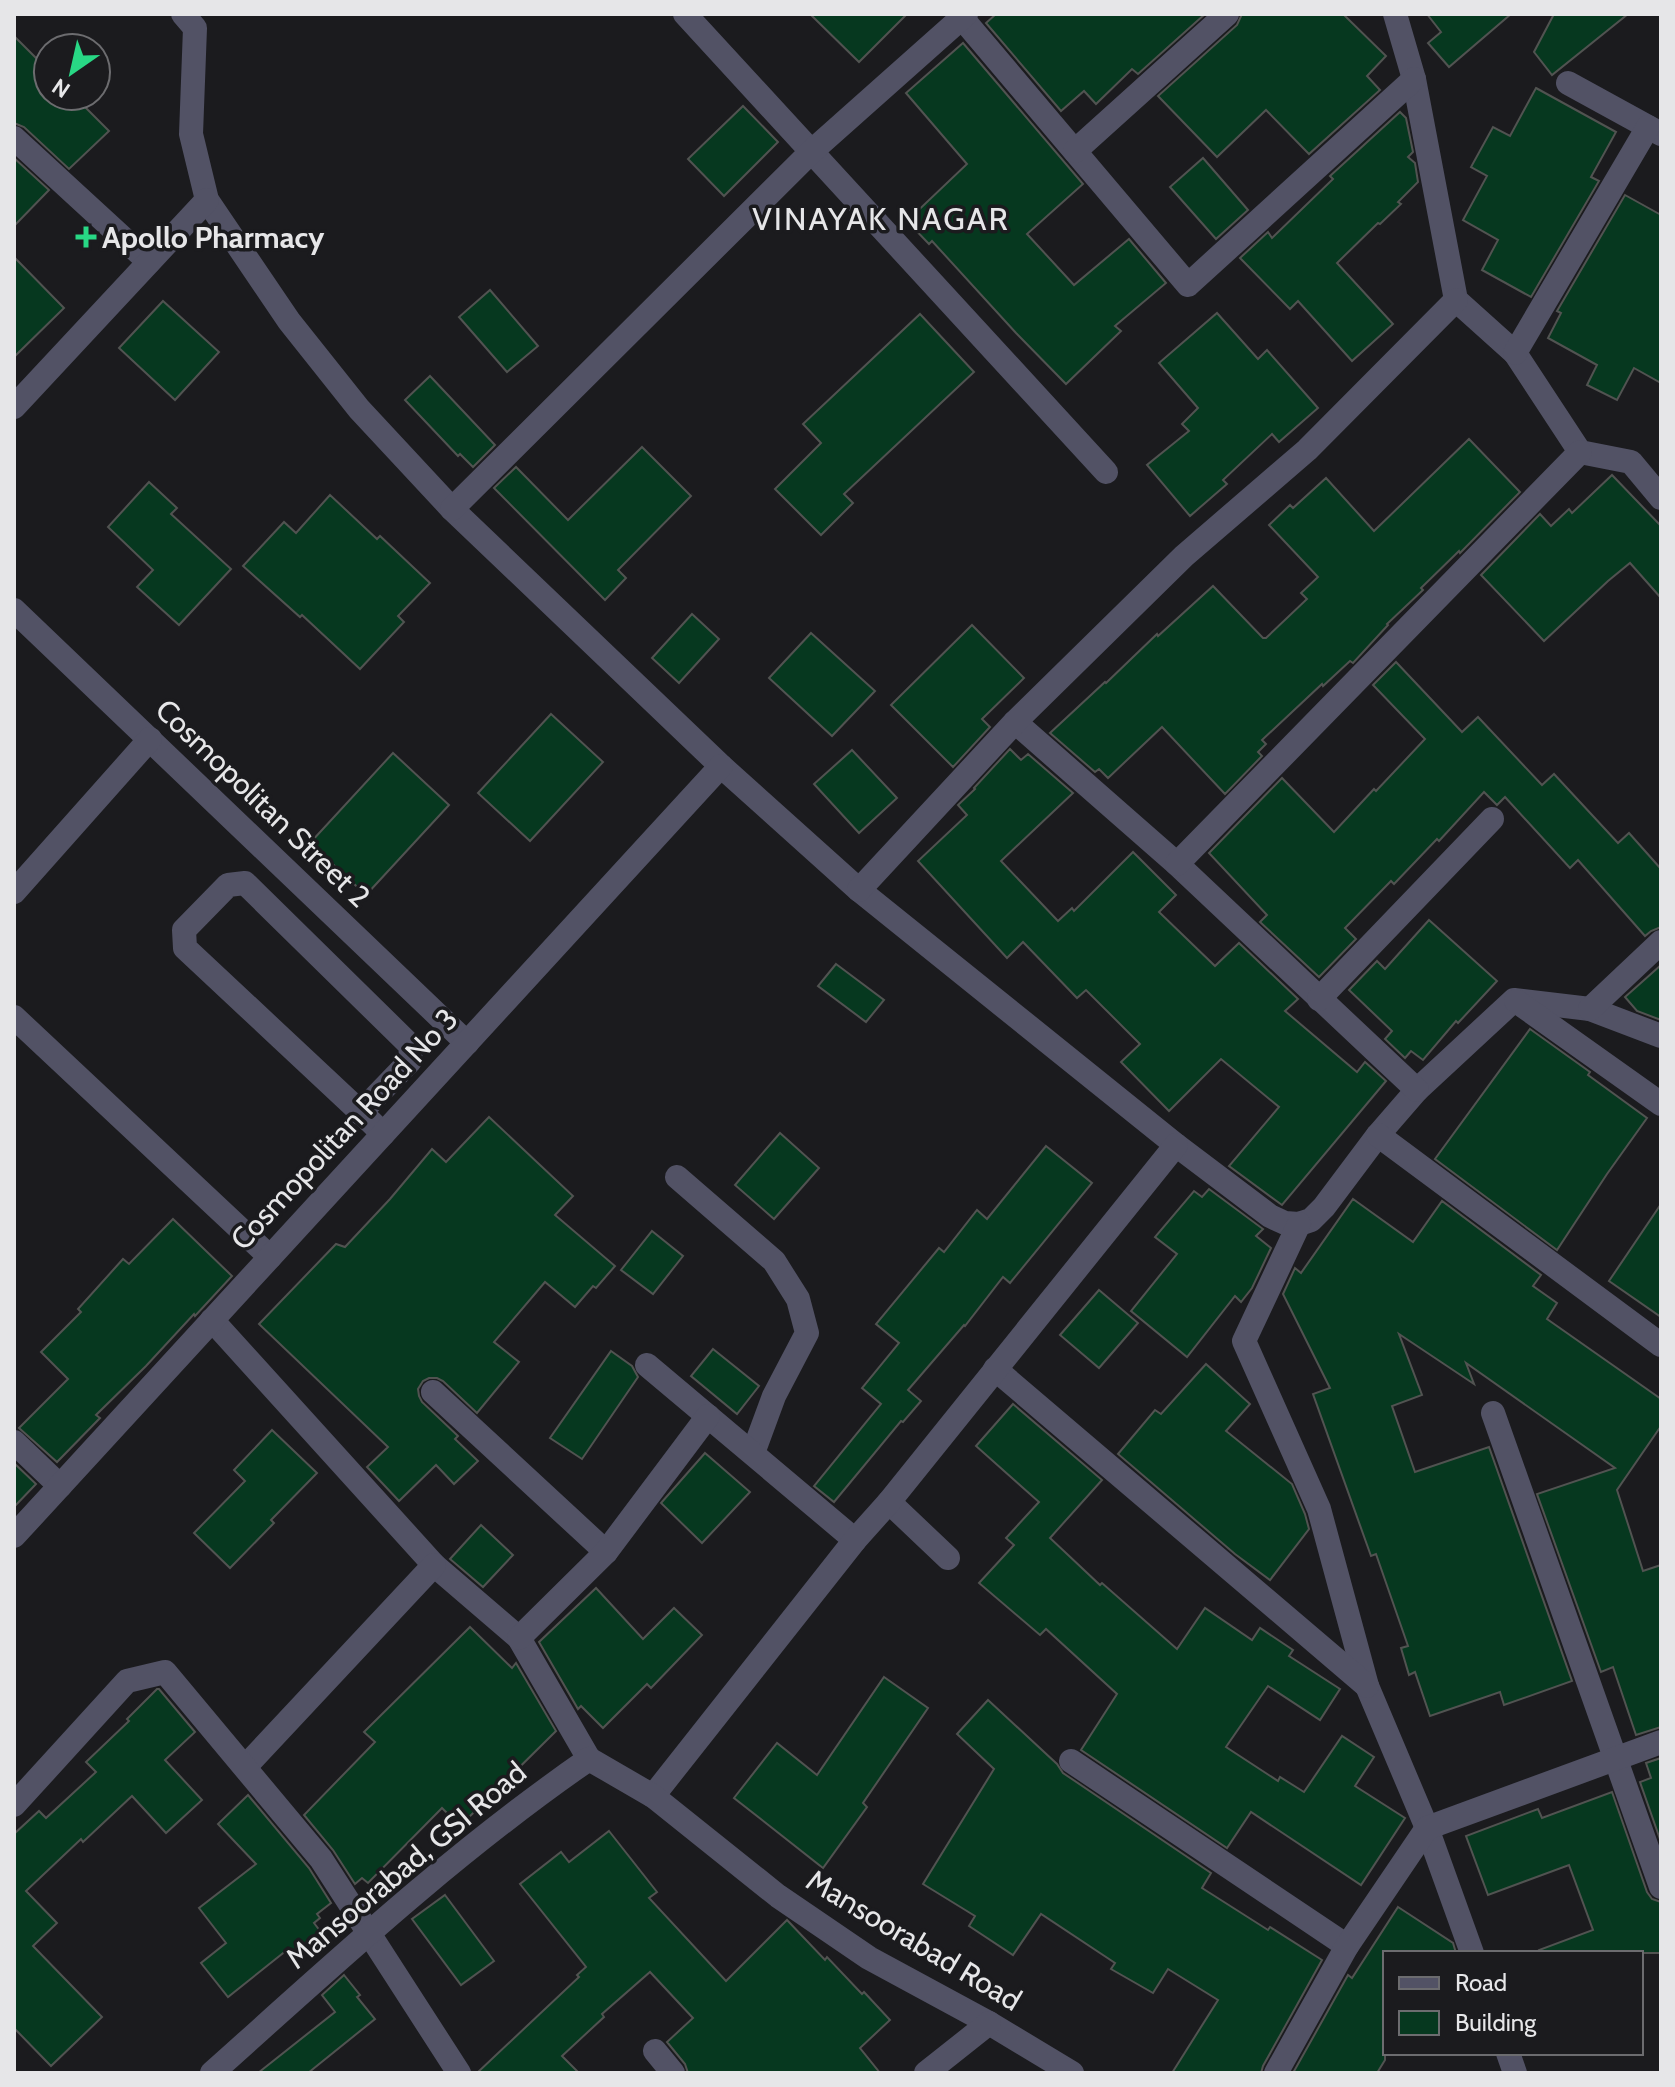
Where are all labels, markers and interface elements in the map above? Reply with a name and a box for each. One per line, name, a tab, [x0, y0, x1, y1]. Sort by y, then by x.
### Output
north arrow	[32, 32, 112, 112]
text: N	[47, 73, 75, 104]
district label: VINAYAK NAGAR	[752, 199, 1010, 238]
place label: Apollo Pharmacy	[102, 219, 325, 256]
marker: Apollo Pharmacy	[77, 228, 95, 246]
street label: Cosmopolitan Street 2	[148, 691, 378, 915]
street label: Cosmopolitan Road No 3	[223, 1001, 465, 1257]
street label: Mansoorabad, GSI Road	[278, 1754, 534, 1976]
street label: Mansoorabad Road	[800, 1861, 1028, 2019]
legend	[1383, 1951, 1643, 2055]
text: Road	[1455, 1968, 1507, 1997]
text: Building	[1455, 2008, 1537, 2037]

